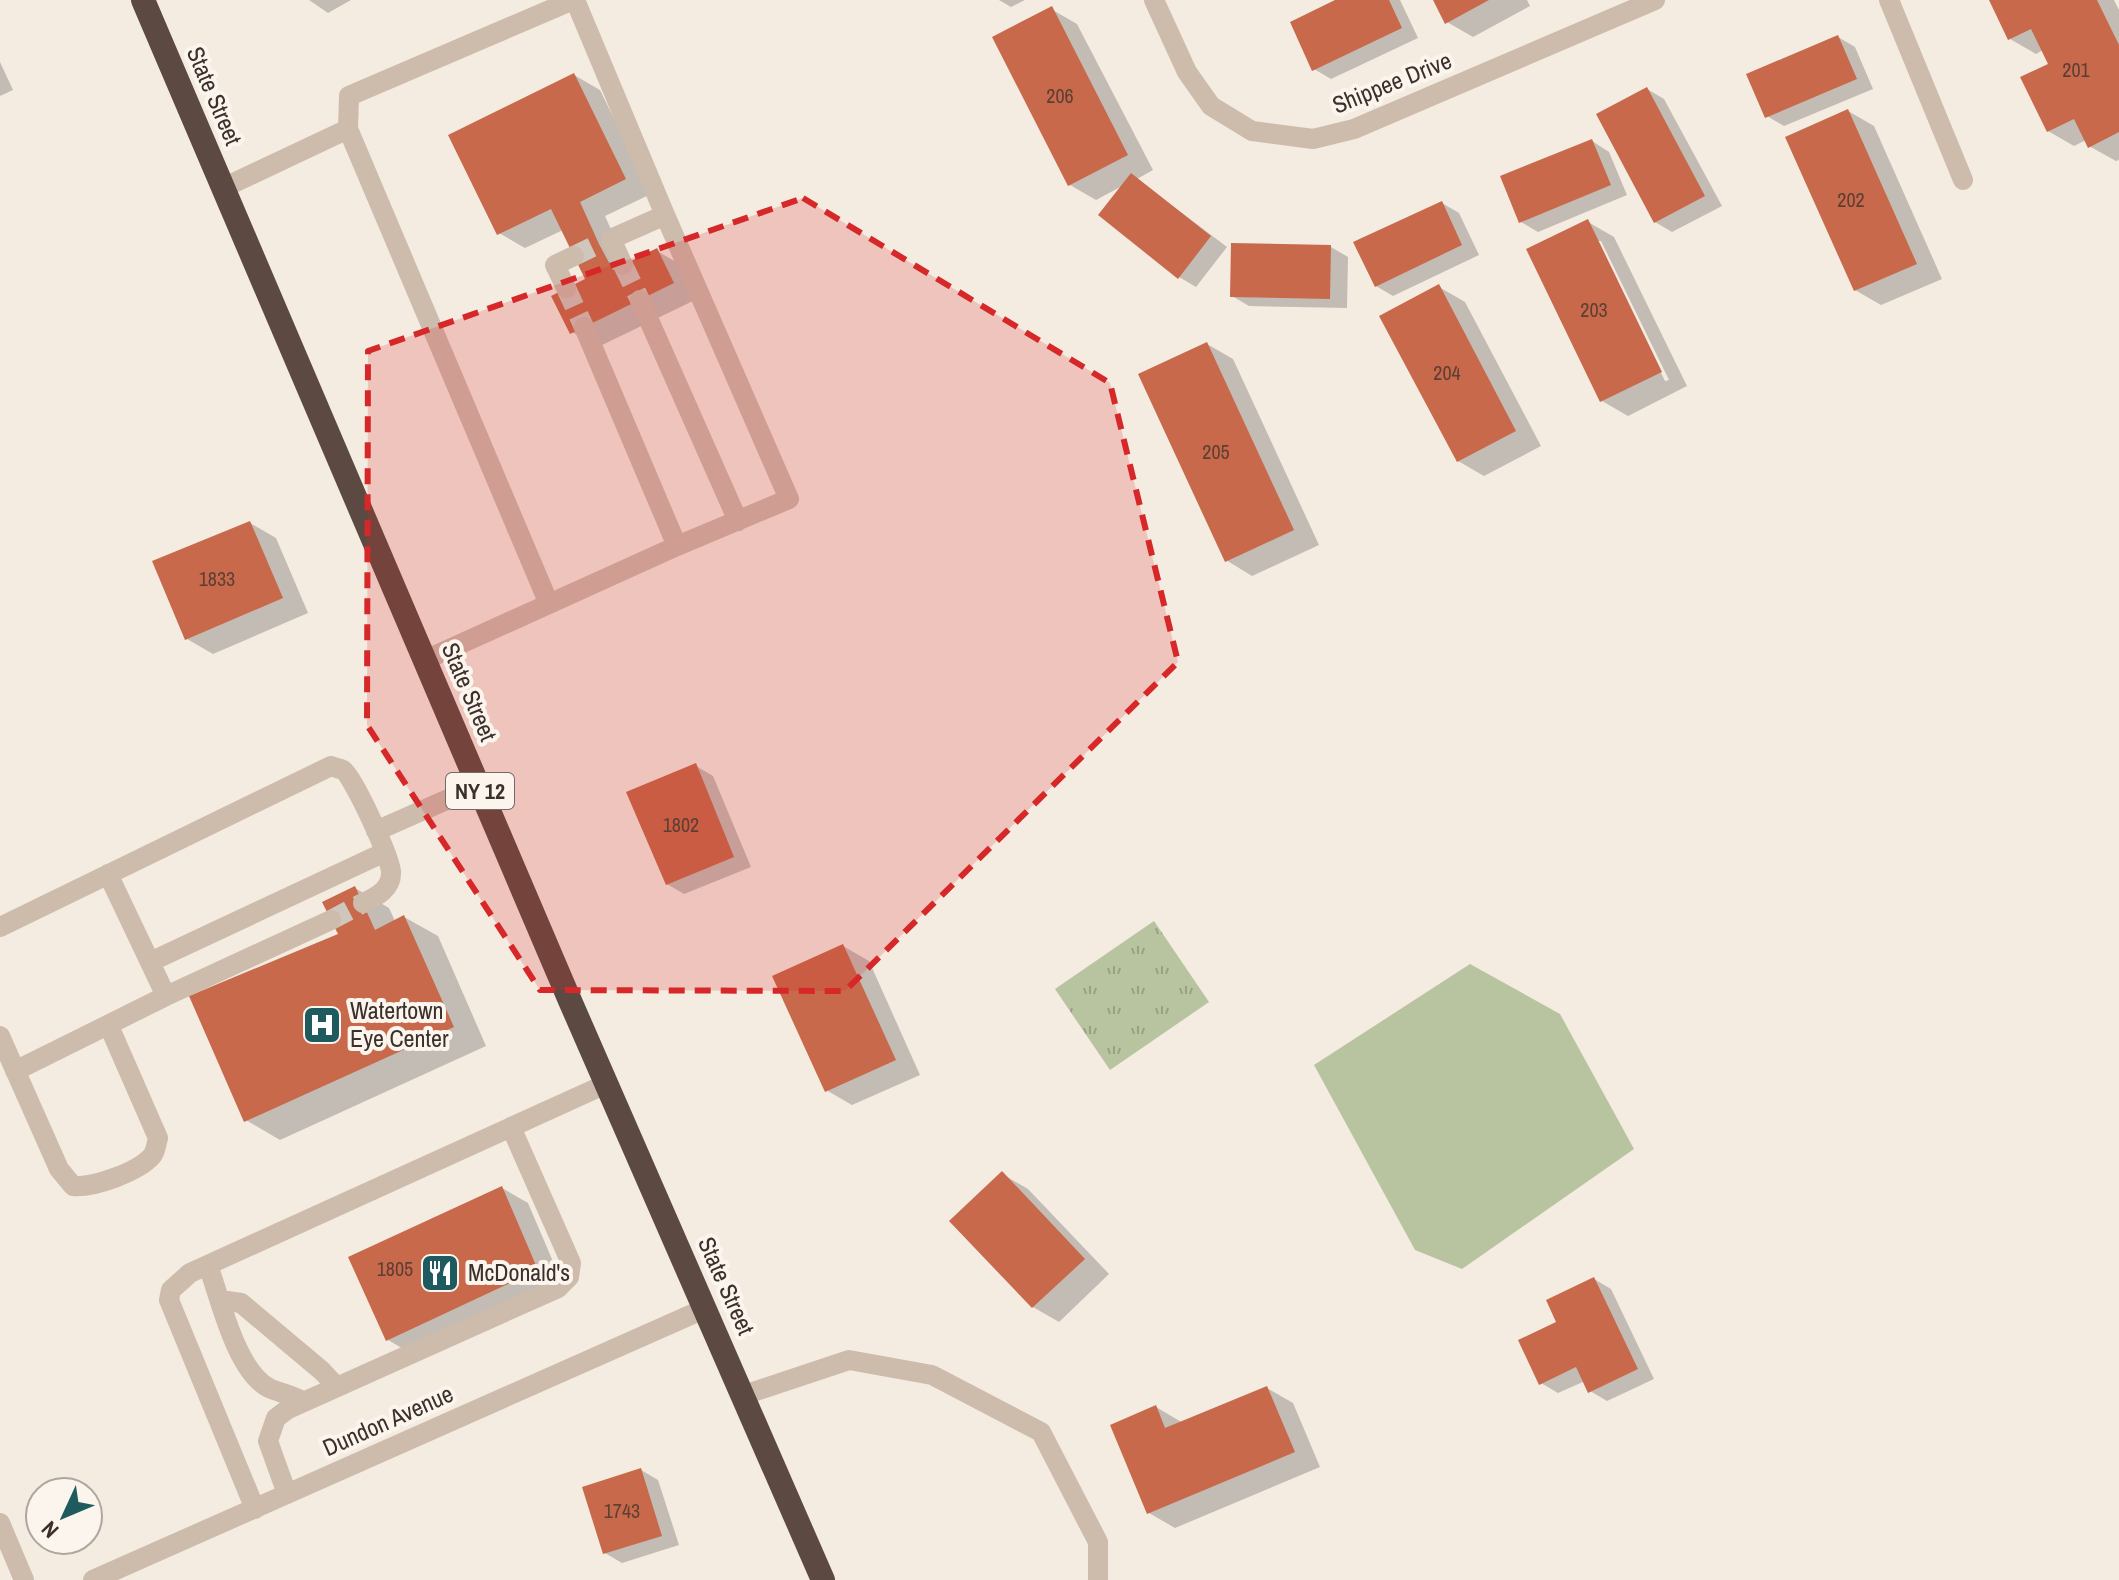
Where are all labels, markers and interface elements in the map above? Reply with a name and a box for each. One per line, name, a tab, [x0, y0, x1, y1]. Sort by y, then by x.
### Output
street label: State Street	[180, 42, 250, 150]
street label: Shippee Drive	[1327, 44, 1456, 120]
house number: 201	[2062, 56, 2090, 83]
house number: 206	[1046, 82, 1074, 109]
house number: 202	[1837, 186, 1865, 213]
house number: 203	[1580, 296, 1608, 323]
house number: 204	[1433, 359, 1461, 386]
house number: 205	[1202, 438, 1230, 465]
house number: 1833	[199, 565, 235, 592]
street label: State Street	[435, 638, 505, 746]
road number: NY 12	[446, 773, 514, 809]
house number: 1802	[663, 811, 699, 838]
place label: Watertown Eye Center	[350, 994, 449, 1054]
hospital icon: Watertown Eye Center	[301, 1004, 343, 1046]
street label: State Street	[691, 1232, 763, 1340]
restaurant icon: McDonald's	[419, 1252, 461, 1294]
house number: 1805	[377, 1255, 413, 1282]
place label: McDonald's	[468, 1256, 570, 1288]
street label: Dundon Avenue	[317, 1377, 458, 1463]
north arrow	[24, 1476, 104, 1556]
house number: 1743	[604, 1497, 640, 1524]
text: N	[34, 1515, 65, 1545]

